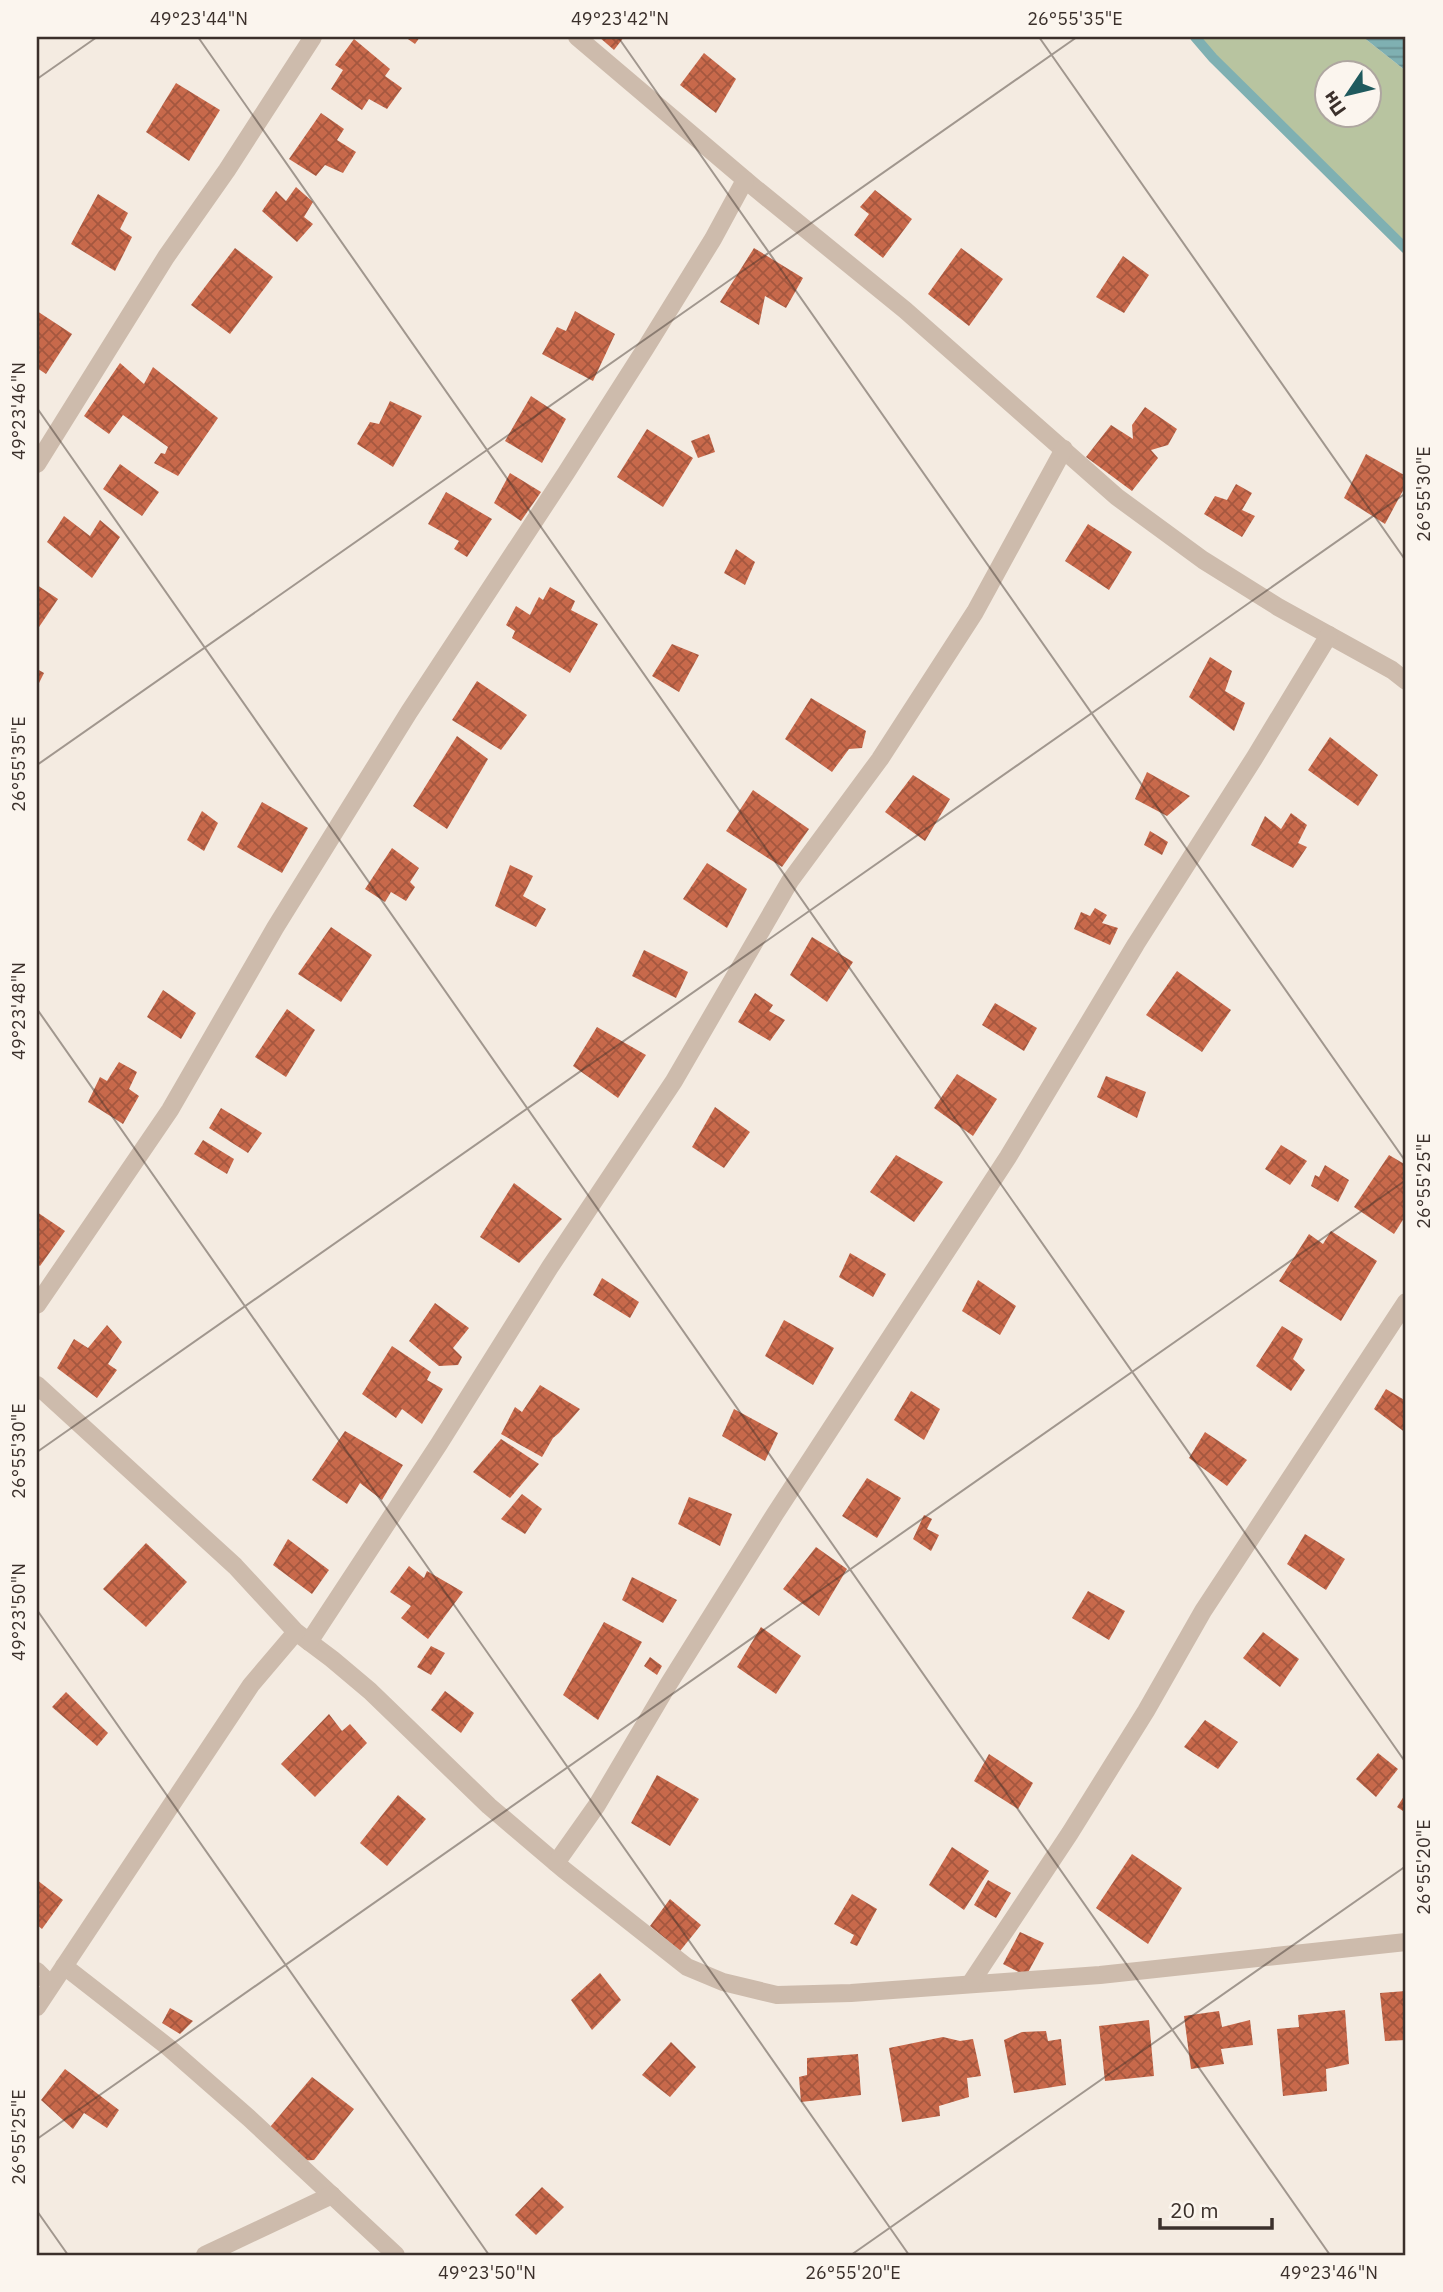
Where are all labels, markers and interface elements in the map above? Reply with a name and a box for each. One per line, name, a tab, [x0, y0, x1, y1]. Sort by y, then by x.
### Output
text: 49°23'44"N	[150, 7, 248, 30]
text: 49°23'42"N	[571, 7, 669, 30]
text: 26°55'35"E	[1027, 7, 1123, 30]
north arrow	[1314, 60, 1384, 130]
text: Пн	[1317, 87, 1351, 121]
text: 49°23'46"N	[7, 362, 30, 460]
text: 26°55'30"E	[1412, 446, 1435, 542]
text: 26°55'35"E	[7, 716, 30, 812]
text: 49°23'48"N	[7, 962, 30, 1060]
text: 26°55'25"E	[1412, 1133, 1435, 1229]
text: 26°55'30"E	[7, 1403, 30, 1499]
text: 49°23'50"N	[7, 1563, 30, 1661]
text: 26°55'20"E	[1412, 1819, 1435, 1915]
text: 26°55'25"E	[7, 2089, 30, 2185]
scale bar	[1160, 2187, 1272, 2231]
text: 20 m	[1170, 2196, 1219, 2224]
text: 49°23'50"N	[438, 2261, 536, 2284]
text: 26°55'20"E	[805, 2261, 901, 2284]
text: 49°23'46"N	[1280, 2261, 1378, 2284]

